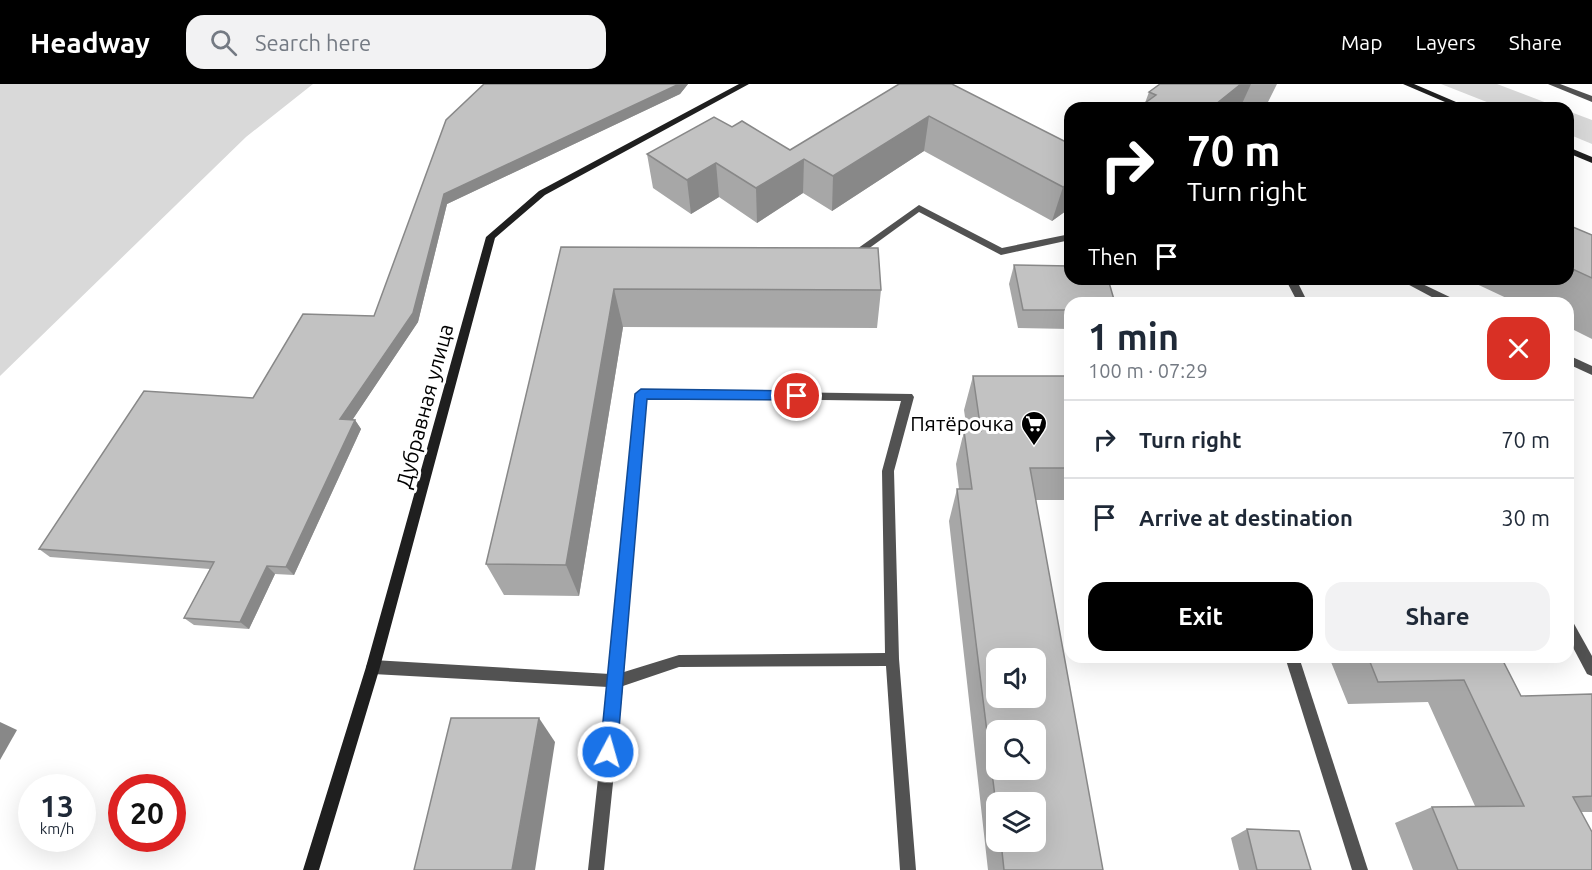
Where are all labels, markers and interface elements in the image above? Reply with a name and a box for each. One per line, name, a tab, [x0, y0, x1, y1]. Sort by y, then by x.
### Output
search box	[186, 15, 606, 69]
icon: search	[207, 26, 240, 59]
text: Headway	[30, 27, 150, 58]
text: Search here	[255, 30, 371, 55]
text: Map	[1341, 30, 1382, 54]
text: Layers	[1415, 30, 1476, 54]
text: Share	[1509, 30, 1562, 54]
icon: right	[1088, 126, 1166, 204]
text: 70 m	[1187, 127, 1281, 174]
text: Turn right	[1187, 176, 1307, 206]
icon: arrive	[1150, 240, 1183, 273]
text: Then	[1088, 244, 1138, 269]
text: 1 min	[1088, 316, 1179, 357]
button: close	[1487, 317, 1550, 380]
street label: Дубравная улица	[391, 321, 457, 490]
text: 100 m · 07:29	[1088, 359, 1208, 382]
pin	[771, 370, 822, 421]
icon: arrive	[780, 379, 813, 412]
supermarket icon: Пятёрочка	[1019, 409, 1049, 447]
place label: Пятёрочка	[910, 411, 1014, 435]
icon: right	[1088, 423, 1121, 456]
text: Turn right	[1139, 427, 1241, 452]
text: 70 m	[1501, 427, 1550, 452]
icon: arrive	[1088, 501, 1121, 534]
text: Arrive at destination	[1139, 505, 1353, 530]
text: 30 m	[1501, 505, 1550, 530]
button: Exit	[1088, 582, 1313, 651]
button: Share	[1325, 582, 1550, 651]
map controls	[986, 648, 1046, 852]
button: sound	[986, 648, 1046, 708]
position arrow	[576, 720, 640, 784]
button: search	[986, 720, 1046, 780]
speed limit sign: 20	[108, 774, 186, 852]
text: 13	[40, 789, 74, 823]
button: layers	[986, 792, 1046, 852]
text: km/h	[40, 820, 74, 837]

